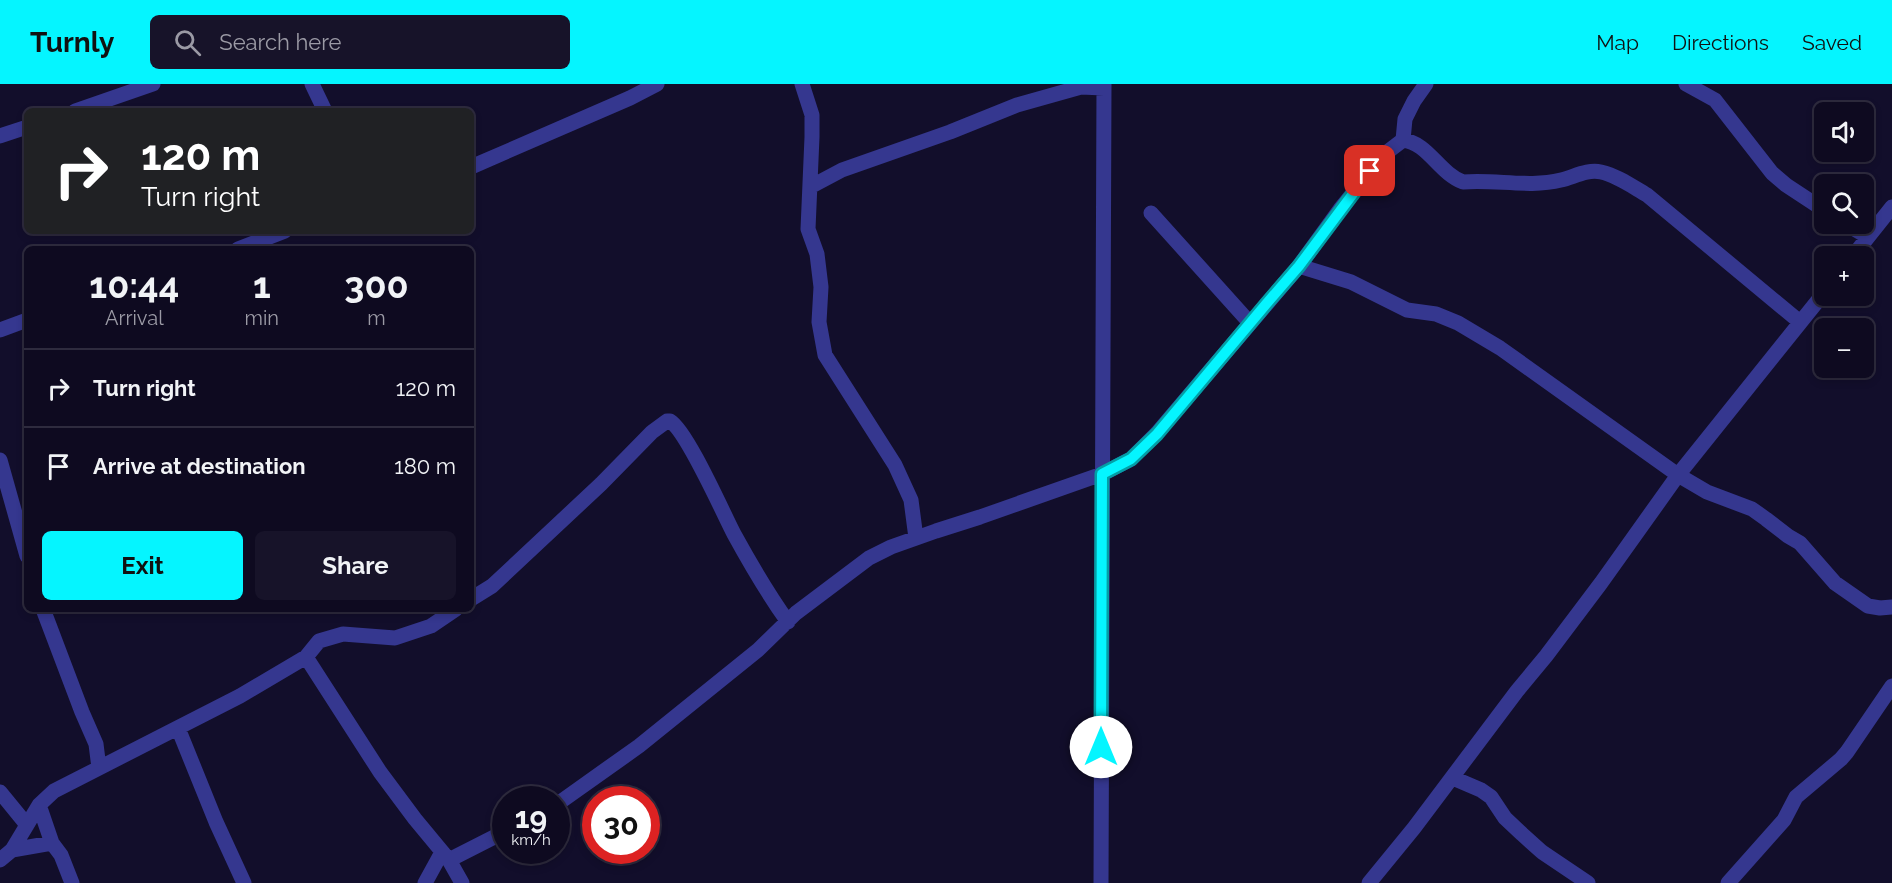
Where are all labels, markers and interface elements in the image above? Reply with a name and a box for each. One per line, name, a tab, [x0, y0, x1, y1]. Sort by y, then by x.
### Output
search box	[150, 15, 570, 69]
text: Turnly	[30, 26, 114, 59]
icon: search	[171, 26, 204, 59]
text: Search here	[219, 29, 341, 55]
text: Map	[1596, 30, 1639, 55]
text: Directions	[1672, 30, 1769, 55]
text: Saved	[1802, 30, 1862, 55]
map controls	[1814, 102, 1874, 378]
button: sound	[1814, 102, 1874, 162]
text: 120 m	[141, 131, 260, 180]
icon: right	[42, 132, 120, 210]
pin	[1344, 145, 1395, 196]
icon: arrive	[1353, 154, 1386, 187]
button: search	[1814, 174, 1874, 234]
text: Turn right	[141, 181, 260, 212]
button: +	[1814, 246, 1874, 306]
text: 10:44	[89, 264, 179, 306]
text: 1	[253, 264, 271, 306]
text: 300	[344, 264, 409, 306]
text: Arrival	[105, 306, 164, 330]
text: min	[245, 306, 279, 330]
text: m	[367, 306, 386, 330]
button: −	[1814, 318, 1874, 378]
icon: right	[42, 372, 75, 405]
text: Turn right	[93, 375, 196, 401]
text: 120 m	[396, 375, 456, 401]
icon: arrive	[42, 450, 75, 483]
text: Arrive at destination	[93, 453, 306, 479]
text: 180 m	[394, 453, 456, 479]
button: Exit	[42, 531, 243, 600]
button: Share	[255, 531, 456, 600]
position arrow	[1069, 715, 1133, 779]
speed limit sign: 30	[582, 786, 660, 864]
text: 19	[515, 800, 547, 835]
text: km/h	[511, 831, 551, 849]

